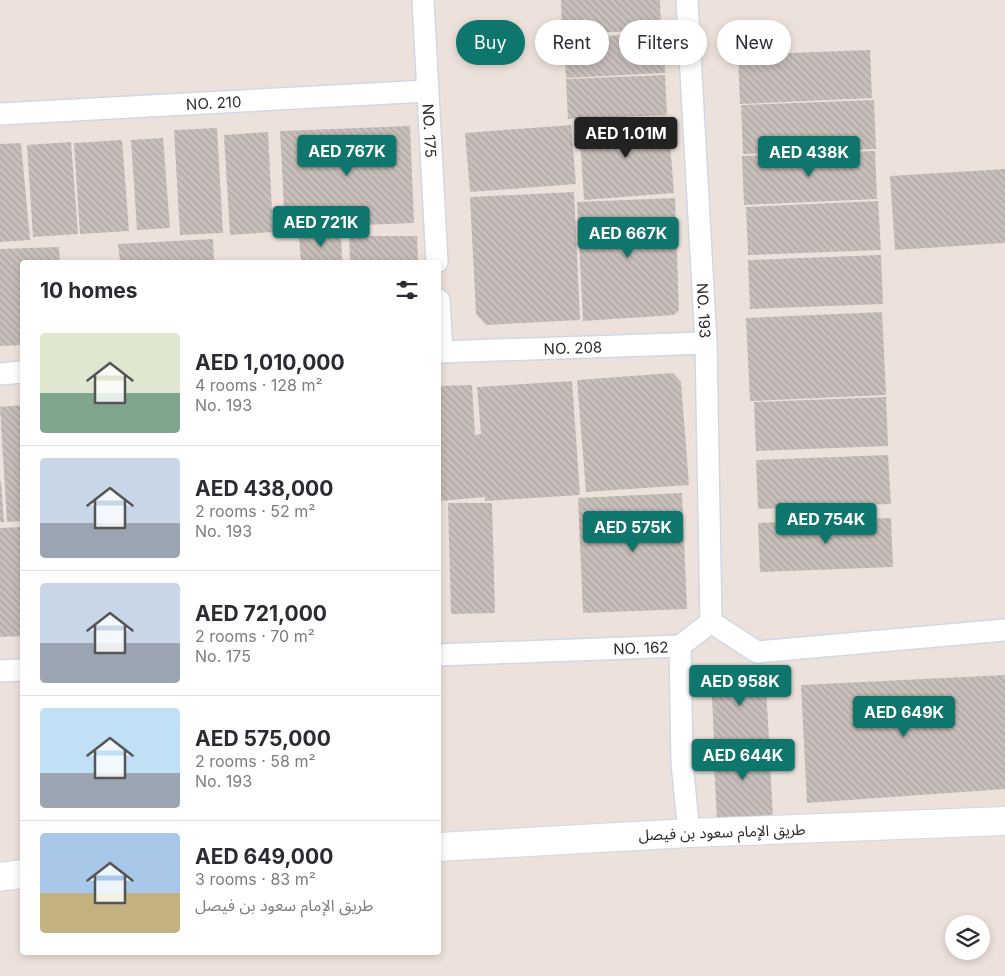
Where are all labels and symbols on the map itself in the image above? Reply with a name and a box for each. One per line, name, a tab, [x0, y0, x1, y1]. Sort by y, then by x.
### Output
street label: NO. 210	[186, 92, 242, 113]
street label: NO. 175	[419, 103, 441, 158]
pin: AED 1.01M	[569, 116, 683, 159]
pin: AED 767K	[295, 134, 399, 177]
pin: AED 438K	[757, 136, 861, 178]
pin: AED 721K	[269, 206, 373, 248]
pin: AED 667K	[576, 216, 680, 259]
street label: NO. 193	[693, 282, 715, 339]
street label: NO. 208	[543, 337, 603, 358]
pin: AED 754K	[774, 502, 878, 545]
pin: AED 575K	[581, 510, 685, 553]
street label: NO. 162	[613, 637, 669, 658]
pin: AED 958K	[688, 664, 792, 707]
pin: AED 649K	[852, 696, 956, 738]
pin: AED 644K	[691, 738, 795, 781]
street label: طريق الإمام سعود بن فيصل	[638, 820, 806, 846]

